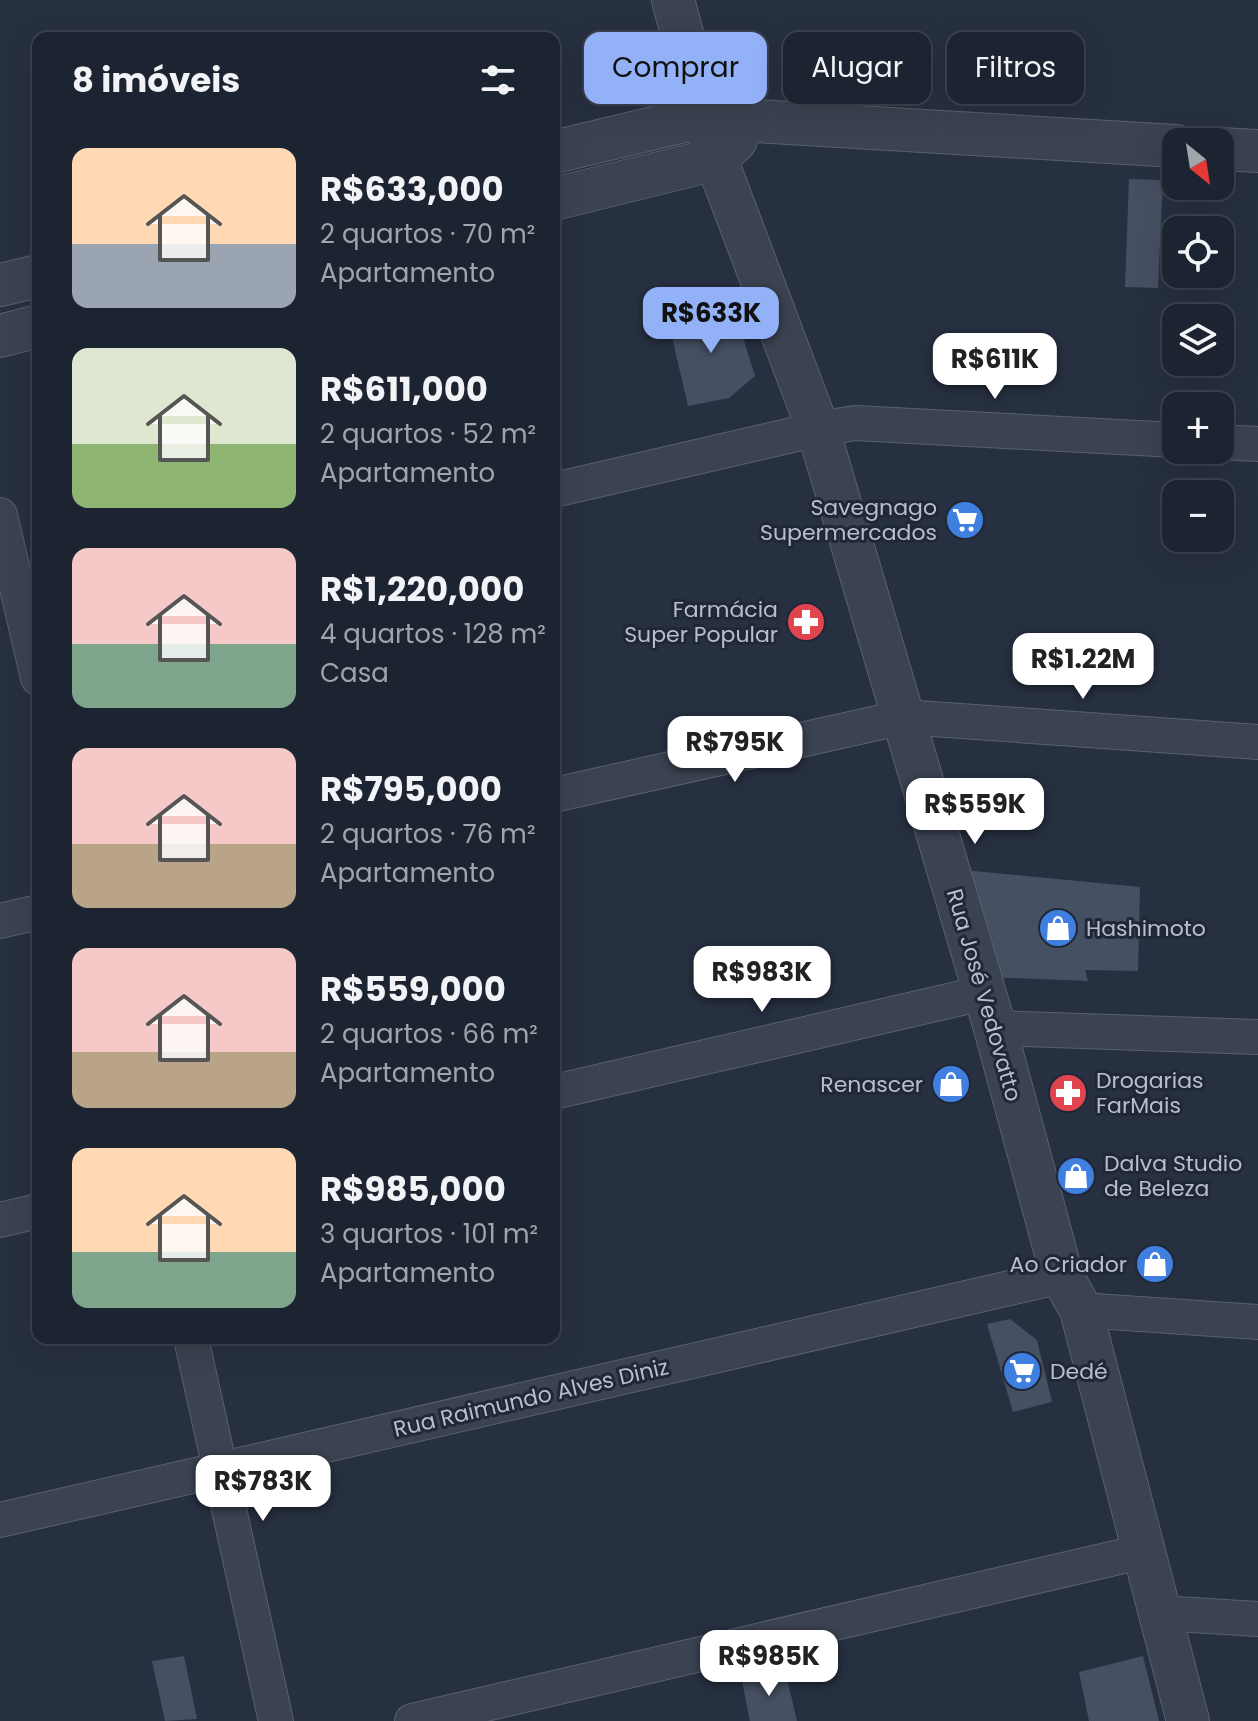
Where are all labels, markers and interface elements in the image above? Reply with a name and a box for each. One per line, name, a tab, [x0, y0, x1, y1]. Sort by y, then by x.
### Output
chip: Comprar	[584, 32, 767, 104]
chip: Alugar	[783, 32, 931, 104]
chip: Filtros	[947, 32, 1084, 104]
text: 8 imóveis	[72, 56, 240, 104]
icon: filters	[476, 58, 520, 102]
north arrow	[1162, 128, 1234, 200]
map controls	[1162, 128, 1234, 552]
text: R$633,000	[320, 165, 504, 213]
icon: home	[136, 180, 232, 276]
text: 2 quartos · 70 m²	[320, 216, 535, 252]
button: locate	[1162, 216, 1234, 288]
text: Apartamento	[320, 255, 495, 291]
pin: R$633K	[646, 287, 776, 355]
text: R$633K	[661, 295, 761, 331]
button: layers	[1162, 304, 1234, 376]
pin: R$611K	[930, 333, 1060, 401]
text: R$611K	[951, 341, 1039, 377]
text: R$611,000	[320, 365, 488, 413]
icon: home	[136, 380, 232, 476]
button: +	[1162, 392, 1234, 464]
text: 2 quartos · 52 m²	[320, 416, 536, 452]
text: Apartamento	[320, 455, 495, 491]
button: −	[1162, 480, 1234, 552]
place label: Savegnago Supermercados	[760, 492, 937, 548]
supermarket icon: Savegnago Supermercados	[944, 499, 986, 541]
text: R$1,220,000	[320, 565, 524, 613]
icon: home	[136, 580, 232, 676]
place label: Farmácia Super Popular	[624, 594, 778, 650]
pharmacy icon: Farmácia Super Popular	[785, 601, 827, 643]
text: 4 quartos · 128 m²	[320, 616, 546, 652]
pin: R$1.22M	[1009, 633, 1157, 701]
text: R$1.22M	[1031, 641, 1135, 677]
text: Casa	[320, 655, 389, 691]
pin: R$795K	[670, 716, 800, 784]
text: R$795K	[686, 724, 784, 760]
text: R$795,000	[320, 765, 502, 813]
pin: R$559K	[910, 778, 1040, 846]
icon: home	[136, 780, 232, 876]
text: R$559K	[924, 786, 1026, 822]
text: 2 quartos · 76 m²	[320, 816, 535, 852]
text: Apartamento	[320, 855, 495, 891]
street label: Rua José Vedovatto	[939, 885, 1029, 1105]
shop icon: Hashimoto	[1037, 907, 1079, 949]
place label: Hashimoto	[1086, 913, 1206, 944]
pin: R$983K	[697, 946, 827, 1014]
text: R$983K	[712, 954, 812, 990]
text: R$559,000	[320, 965, 506, 1013]
icon: home	[136, 980, 232, 1076]
text: 2 quartos · 66 m²	[320, 1016, 538, 1052]
text: Apartamento	[320, 1055, 495, 1091]
shop icon: Renascer	[930, 1063, 972, 1105]
place label: Drogarias FarMais	[1096, 1065, 1204, 1121]
place label: Renascer	[820, 1069, 923, 1100]
pharmacy icon: Drogarias FarMais	[1047, 1072, 1089, 1114]
place label: Dalva Studio de Beleza	[1104, 1148, 1242, 1204]
shop icon: Dalva Studio de Beleza	[1055, 1155, 1097, 1197]
text: R$985,000	[320, 1165, 506, 1213]
icon: home	[136, 1180, 232, 1276]
text: 3 quartos · 101 m²	[320, 1216, 538, 1252]
shop icon: Ao Criador	[1134, 1243, 1176, 1285]
place label: Ao Criador	[1010, 1249, 1127, 1280]
text: Apartamento	[320, 1255, 495, 1291]
supermarket icon: Dedé	[1001, 1350, 1043, 1392]
street label: Rua Raimundo Alves Diniz	[390, 1351, 672, 1445]
place label: Dedé	[1050, 1356, 1108, 1387]
pin: R$783K	[198, 1455, 328, 1523]
text: R$783K	[214, 1463, 312, 1499]
pin: R$985K	[704, 1630, 834, 1698]
text: R$985K	[718, 1638, 820, 1674]

